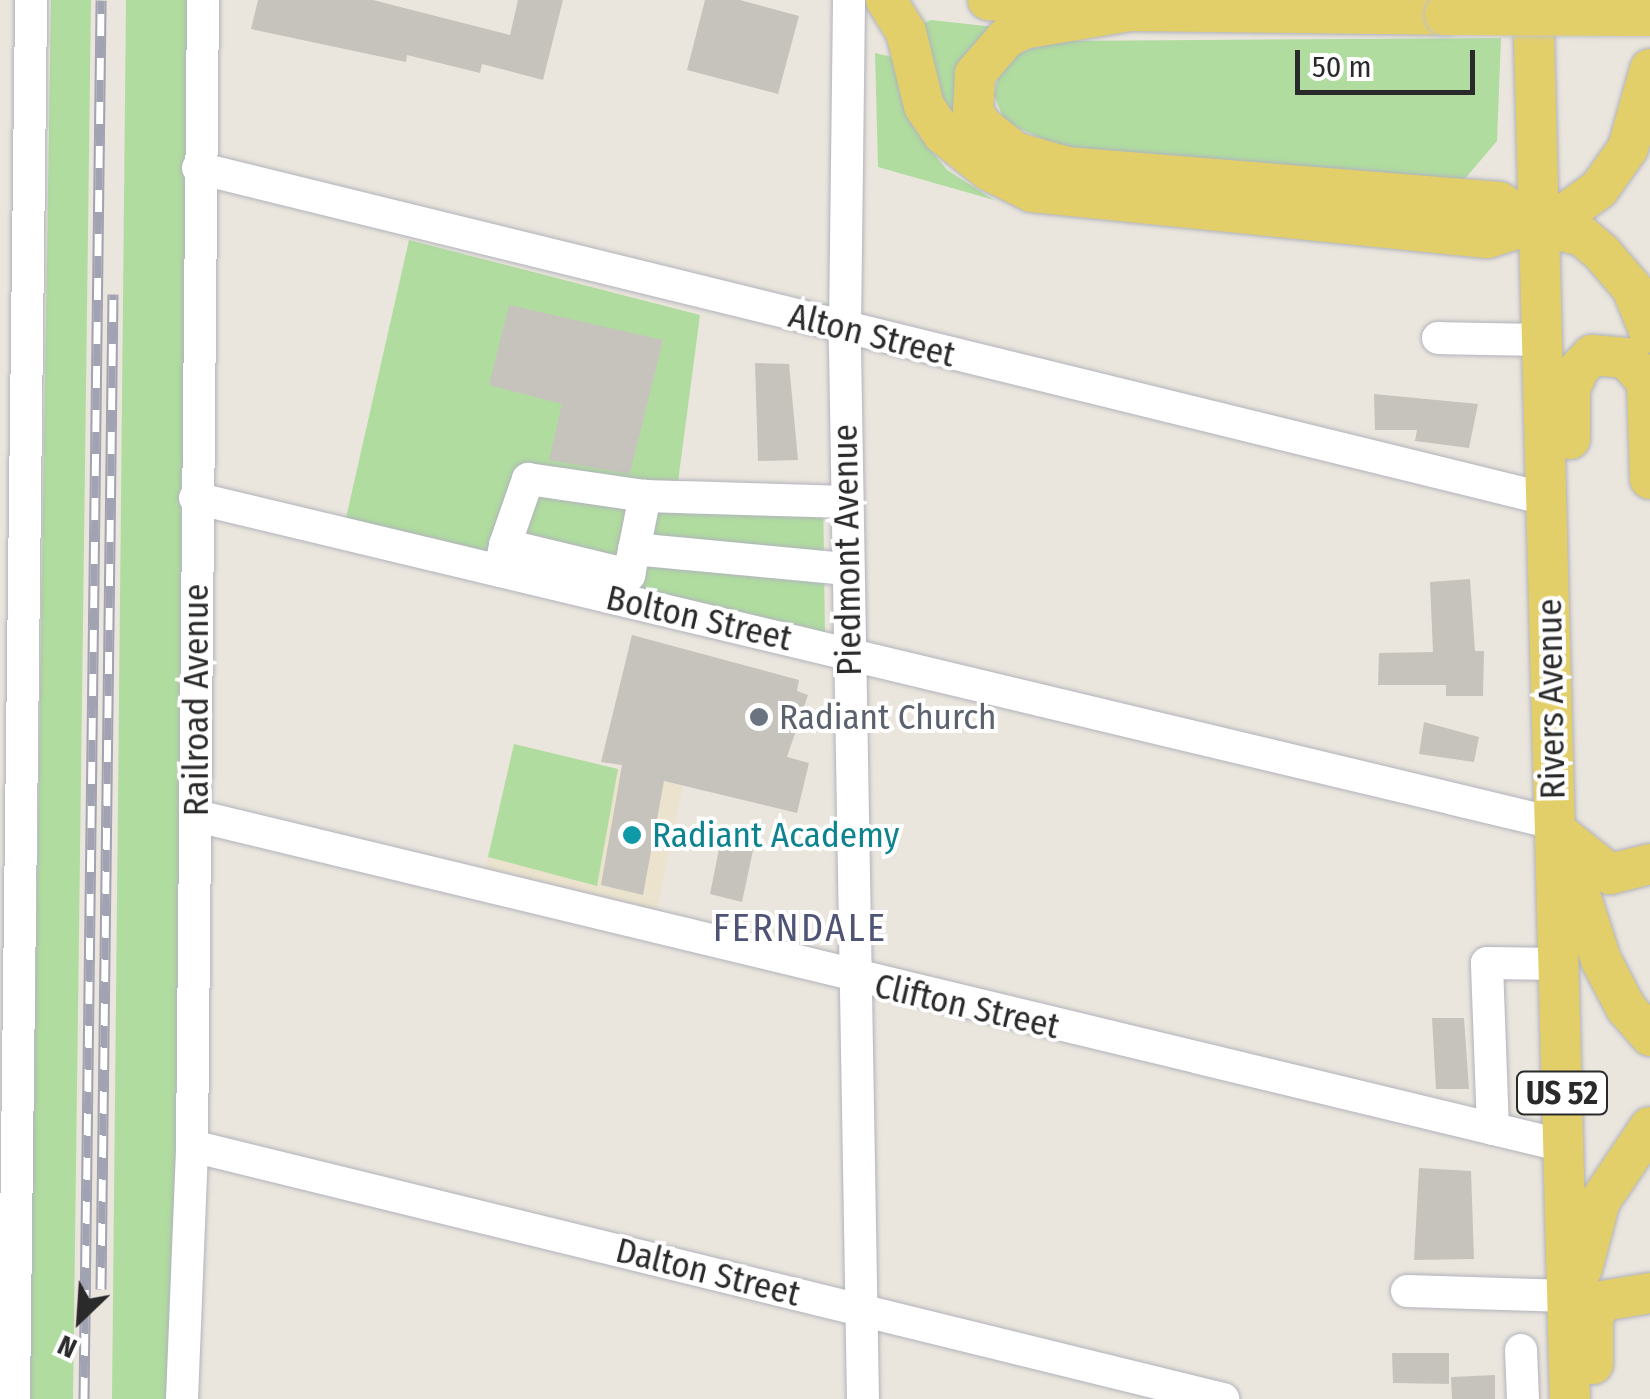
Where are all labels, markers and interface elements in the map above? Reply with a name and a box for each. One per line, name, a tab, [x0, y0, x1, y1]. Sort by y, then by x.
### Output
scale bar	[1300, 30, 1480, 92]
text: 50 m	[1312, 49, 1372, 85]
street label: Alton Street	[785, 294, 959, 376]
street label: Piedmont Avenue	[824, 424, 870, 676]
street label: Bolton Street	[602, 576, 796, 660]
street label: Railroad Avenue	[175, 584, 217, 816]
street label: Rivers Avenue	[1528, 598, 1574, 800]
place label: Radiant Church	[779, 696, 997, 738]
marker: Radiant Church	[748, 706, 770, 728]
place label: Radiant Academy	[652, 814, 899, 856]
marker: Radiant Academy	[621, 824, 643, 846]
district label: FERNDALE	[713, 906, 887, 952]
street label: Clifton Street	[871, 964, 1063, 1048]
road number: US 52	[1514, 1066, 1610, 1120]
street label: Dalton Street	[612, 1229, 804, 1315]
north arrow	[30, 1269, 130, 1369]
text: N	[53, 1328, 82, 1365]

